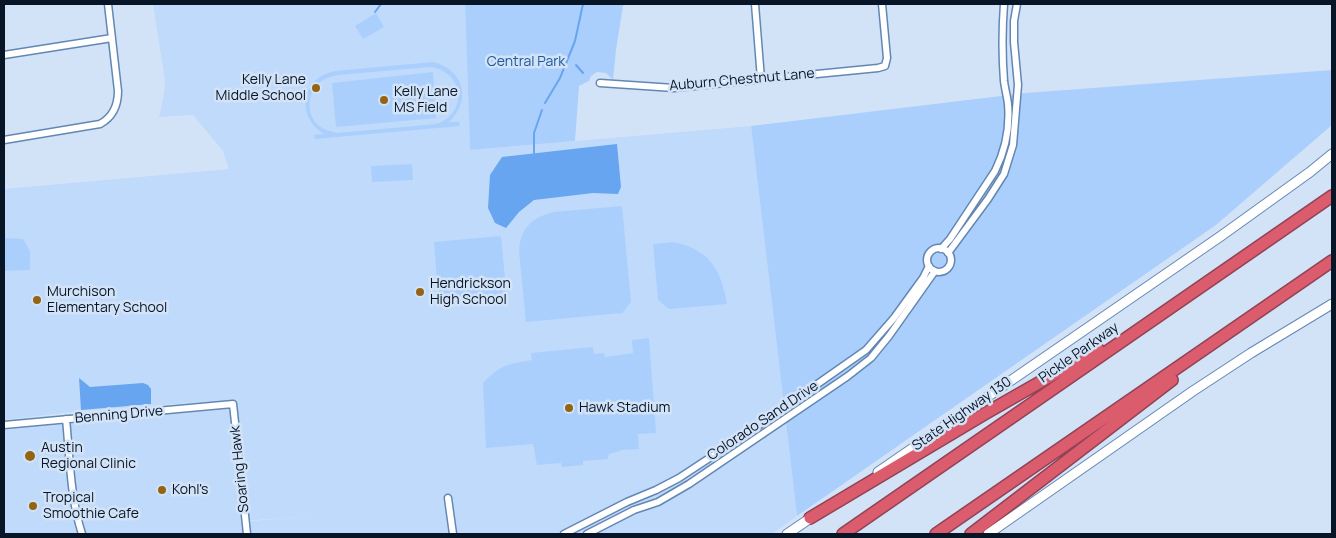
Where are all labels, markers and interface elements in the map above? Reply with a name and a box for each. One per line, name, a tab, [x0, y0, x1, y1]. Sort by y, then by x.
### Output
park label: Central Park	[487, 54, 565, 70]
street label: Auburn Chestnut Lane	[669, 65, 815, 95]
place label: Kelly Lane Middle School	[216, 72, 306, 104]
marker: Kelly Lane Middle School	[310, 82, 322, 94]
place label: Kelly Lane MS Field	[394, 84, 458, 116]
marker: Kelly Lane MS Field	[378, 94, 390, 106]
place label: Hendrickson High School	[430, 276, 511, 308]
place label: Murchison Elementary School	[47, 284, 167, 316]
marker: Hendrickson High School	[414, 286, 426, 298]
marker: Murchison Elementary School	[31, 294, 43, 306]
street label: Pickle Parkway	[1036, 319, 1122, 387]
street label: State Highway 130	[909, 373, 1015, 455]
street label: Colorado Sand Drive	[704, 378, 822, 464]
place label: Hawk Stadium	[579, 400, 670, 416]
marker: Hawk Stadium	[563, 402, 575, 414]
street label: Benning Drive	[74, 403, 164, 427]
street label: Soaring Hawk	[227, 425, 253, 513]
place label: Austin Regional Clinic	[41, 440, 136, 472]
marker: Austin Regional Clinic	[23, 449, 37, 463]
place label: Kohl's	[172, 482, 208, 498]
marker: Kohl's	[156, 484, 168, 496]
place label: Tropical Smoothie Cafe	[43, 490, 139, 522]
marker: Tropical Smoothie Cafe	[27, 500, 39, 512]

